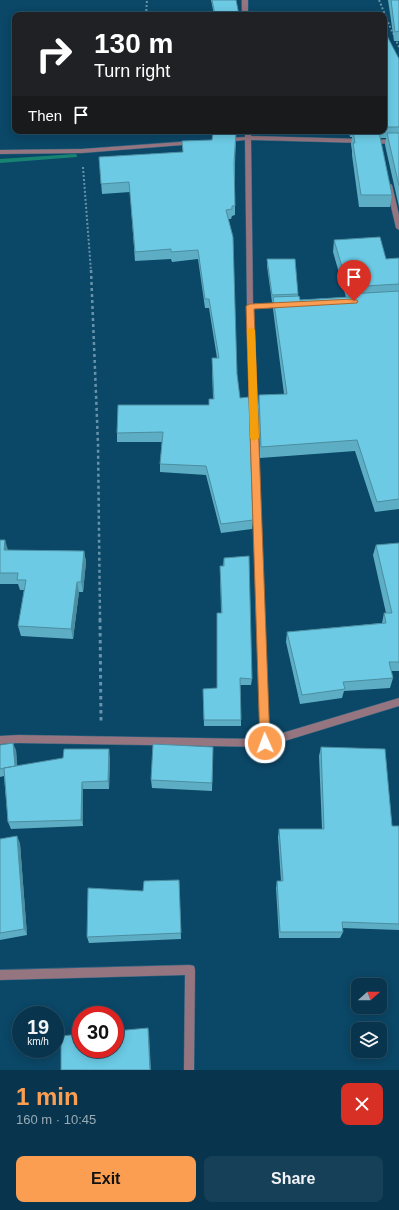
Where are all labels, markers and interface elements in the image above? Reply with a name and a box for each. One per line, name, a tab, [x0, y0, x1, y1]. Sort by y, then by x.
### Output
icon: right	[28, 28, 80, 80]
text: 130 m	[94, 28, 173, 59]
text: Turn right	[94, 61, 170, 81]
icon: arrive	[70, 104, 92, 126]
text: Then	[28, 107, 62, 124]
pin	[337, 260, 371, 301]
icon: arrive	[343, 266, 365, 288]
position arrow	[244, 722, 286, 764]
north arrow	[351, 978, 387, 1014]
map controls	[351, 978, 387, 1058]
speed limit sign: 30	[72, 1006, 124, 1058]
text: 19	[27, 1016, 49, 1038]
button: layers	[351, 1022, 387, 1058]
text: km/h	[27, 1036, 49, 1047]
text: 1 min	[16, 1083, 79, 1110]
button: close	[341, 1083, 383, 1125]
text: 160 m · 10:45	[16, 1112, 96, 1127]
button: Exit	[16, 1156, 196, 1202]
button: Share	[204, 1156, 383, 1202]

